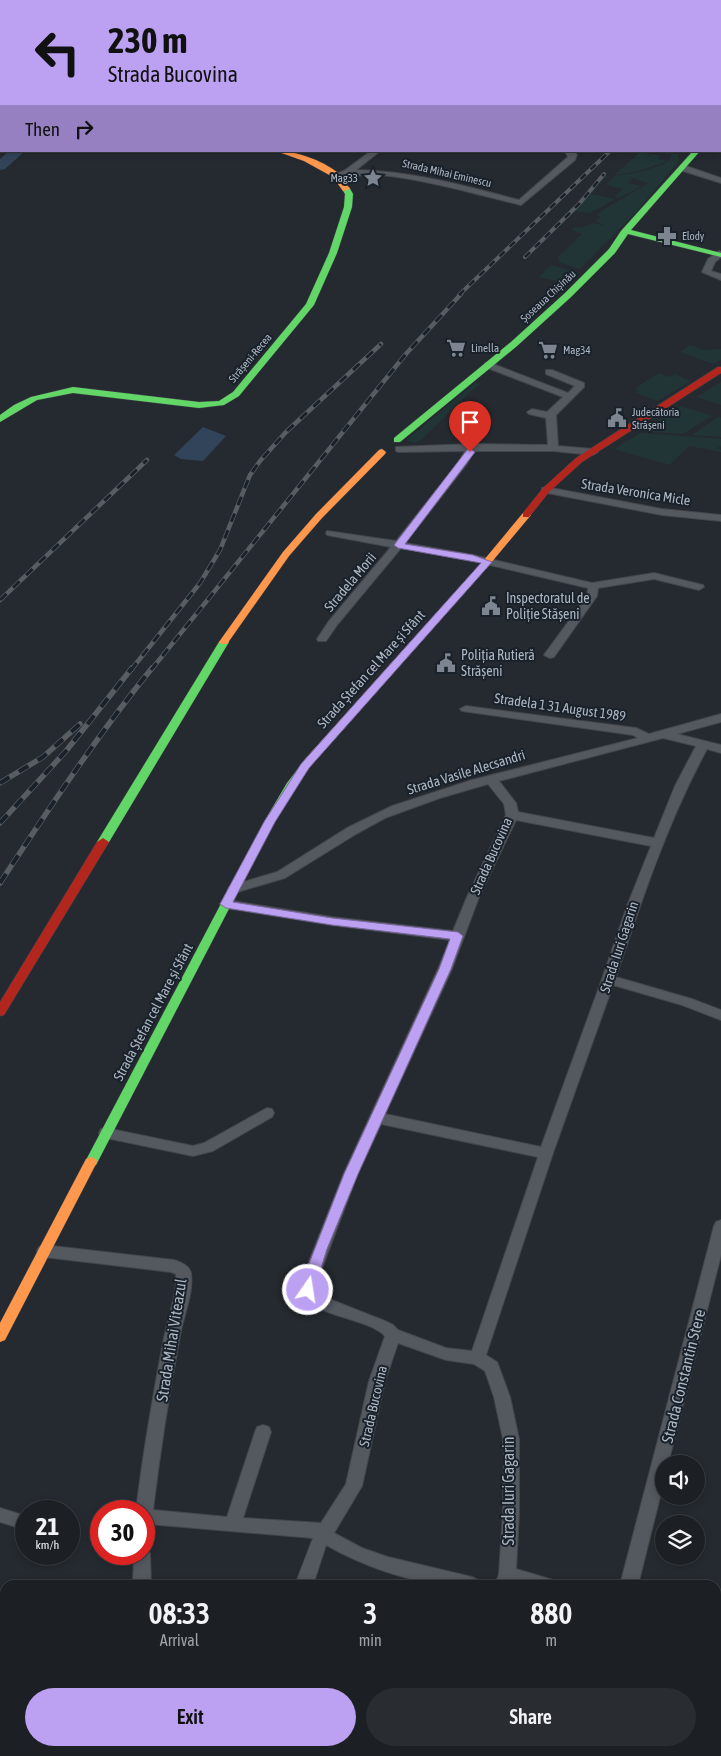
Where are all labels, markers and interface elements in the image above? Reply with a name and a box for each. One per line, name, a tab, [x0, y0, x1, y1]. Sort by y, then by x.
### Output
icon: left	[25, 20, 90, 85]
text: 230 m	[108, 20, 187, 60]
text: Strada Bucovina	[108, 61, 238, 87]
icon: right	[70, 115, 98, 143]
text: Then	[25, 118, 60, 140]
street label: Strada Mihai Eminescu	[401, 157, 493, 189]
place icon: Mag33	[362, 167, 384, 189]
place label: Mag33	[330, 172, 358, 184]
pharmacy icon: Elody	[656, 225, 678, 247]
place label: Elody	[682, 230, 705, 242]
street label: Șoseaua Chișinău	[518, 267, 578, 325]
street label: Strășeni-Recea	[226, 331, 274, 385]
supermarket icon: Linella	[445, 337, 467, 359]
supermarket icon: Mag34	[537, 339, 559, 361]
place label: Linella	[471, 342, 499, 354]
place label: Mag34	[563, 344, 591, 356]
pin	[449, 401, 491, 452]
place label: Judecătoria Strășeni	[632, 406, 679, 431]
public building icon: Judecătoria Strășeni	[606, 407, 628, 429]
icon: arrive	[456, 408, 484, 436]
street label: Strada Veronica Micle	[580, 475, 692, 509]
street label: Stradela Morii	[321, 549, 379, 615]
place label: Inspectoratul de Poliție Stășeni	[506, 590, 590, 622]
public building icon: Inspectoratul de Poliție Stășeni	[480, 595, 502, 617]
street label: Strada Ștefan cel Mare și Sfânt	[314, 607, 428, 731]
place label: Poliția Rutieră Strășeni	[461, 647, 535, 679]
public building icon: Poliția Rutieră Strășeni	[435, 652, 457, 674]
street label: Stradela 1 31 August 1989	[493, 690, 627, 724]
street label: Strada Vasile Alecsandri	[405, 746, 527, 798]
street label: Strada Bucovina	[467, 815, 515, 897]
street label: Strada Iuri Gagarin	[597, 899, 641, 995]
street label: Strada Ștefan cel Mare și Sfânt	[110, 941, 196, 1083]
position arrow	[281, 1263, 333, 1315]
street label: Strada Mihai Viteazul	[152, 1276, 190, 1403]
street label: Strada Constantin Stere	[658, 1307, 708, 1445]
street label: Strada Bucovina	[356, 1364, 390, 1448]
street label: Strada Iuri Gagarin	[499, 1437, 518, 1545]
map controls	[655, 1455, 705, 1565]
button: sound	[655, 1455, 705, 1505]
speed limit sign: 30	[90, 1500, 155, 1565]
text: 21	[36, 1512, 59, 1540]
button: layers	[655, 1515, 705, 1565]
text: km/h	[36, 1538, 59, 1552]
text: 08:33	[148, 1596, 210, 1630]
text: 3	[363, 1596, 377, 1630]
text: 880	[530, 1596, 572, 1630]
text: Arrival	[160, 1631, 199, 1649]
text: min	[359, 1631, 382, 1649]
text: m	[546, 1631, 557, 1649]
button: Exit	[25, 1688, 356, 1746]
button: Share	[366, 1688, 696, 1746]

